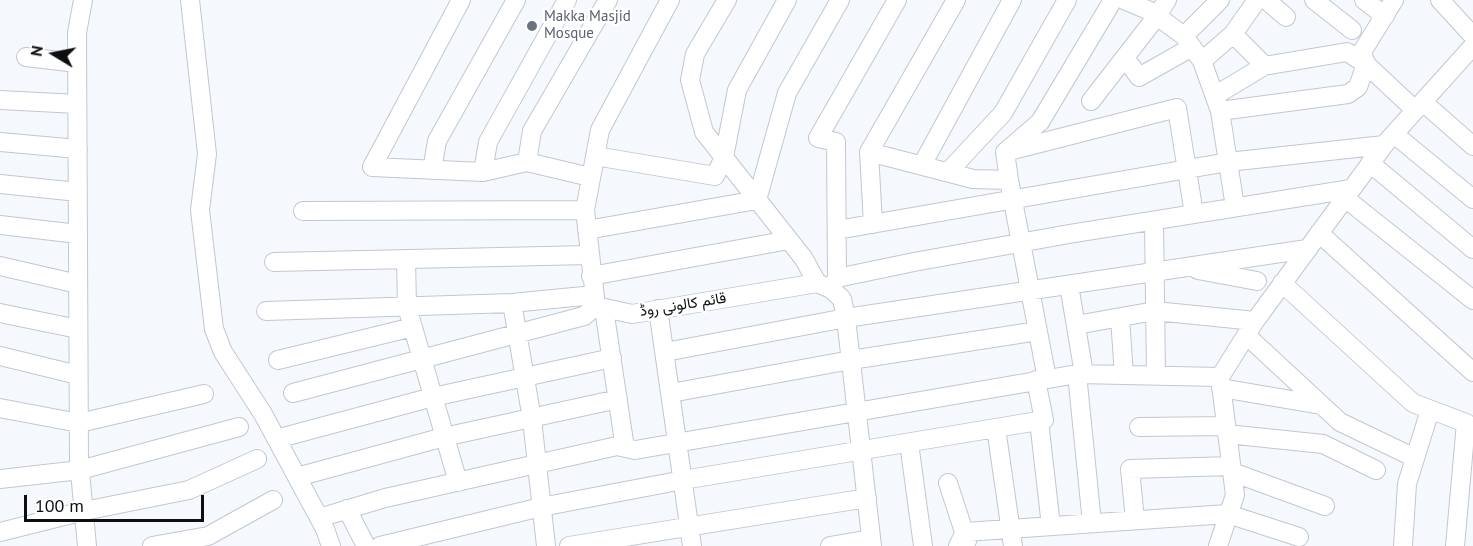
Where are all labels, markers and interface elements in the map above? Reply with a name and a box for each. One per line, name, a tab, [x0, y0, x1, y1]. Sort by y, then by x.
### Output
place label: Makka Masjid Mosque	[544, 8, 631, 43]
marker: Makka Masjid Mosque	[525, 19, 539, 33]
north arrow	[24, 24, 84, 84]
text: N	[26, 44, 47, 58]
street label: قائم کالونی روڈ	[639, 289, 727, 321]
scale bar	[27, 483, 207, 521]
text: 100 m	[35, 494, 84, 517]

